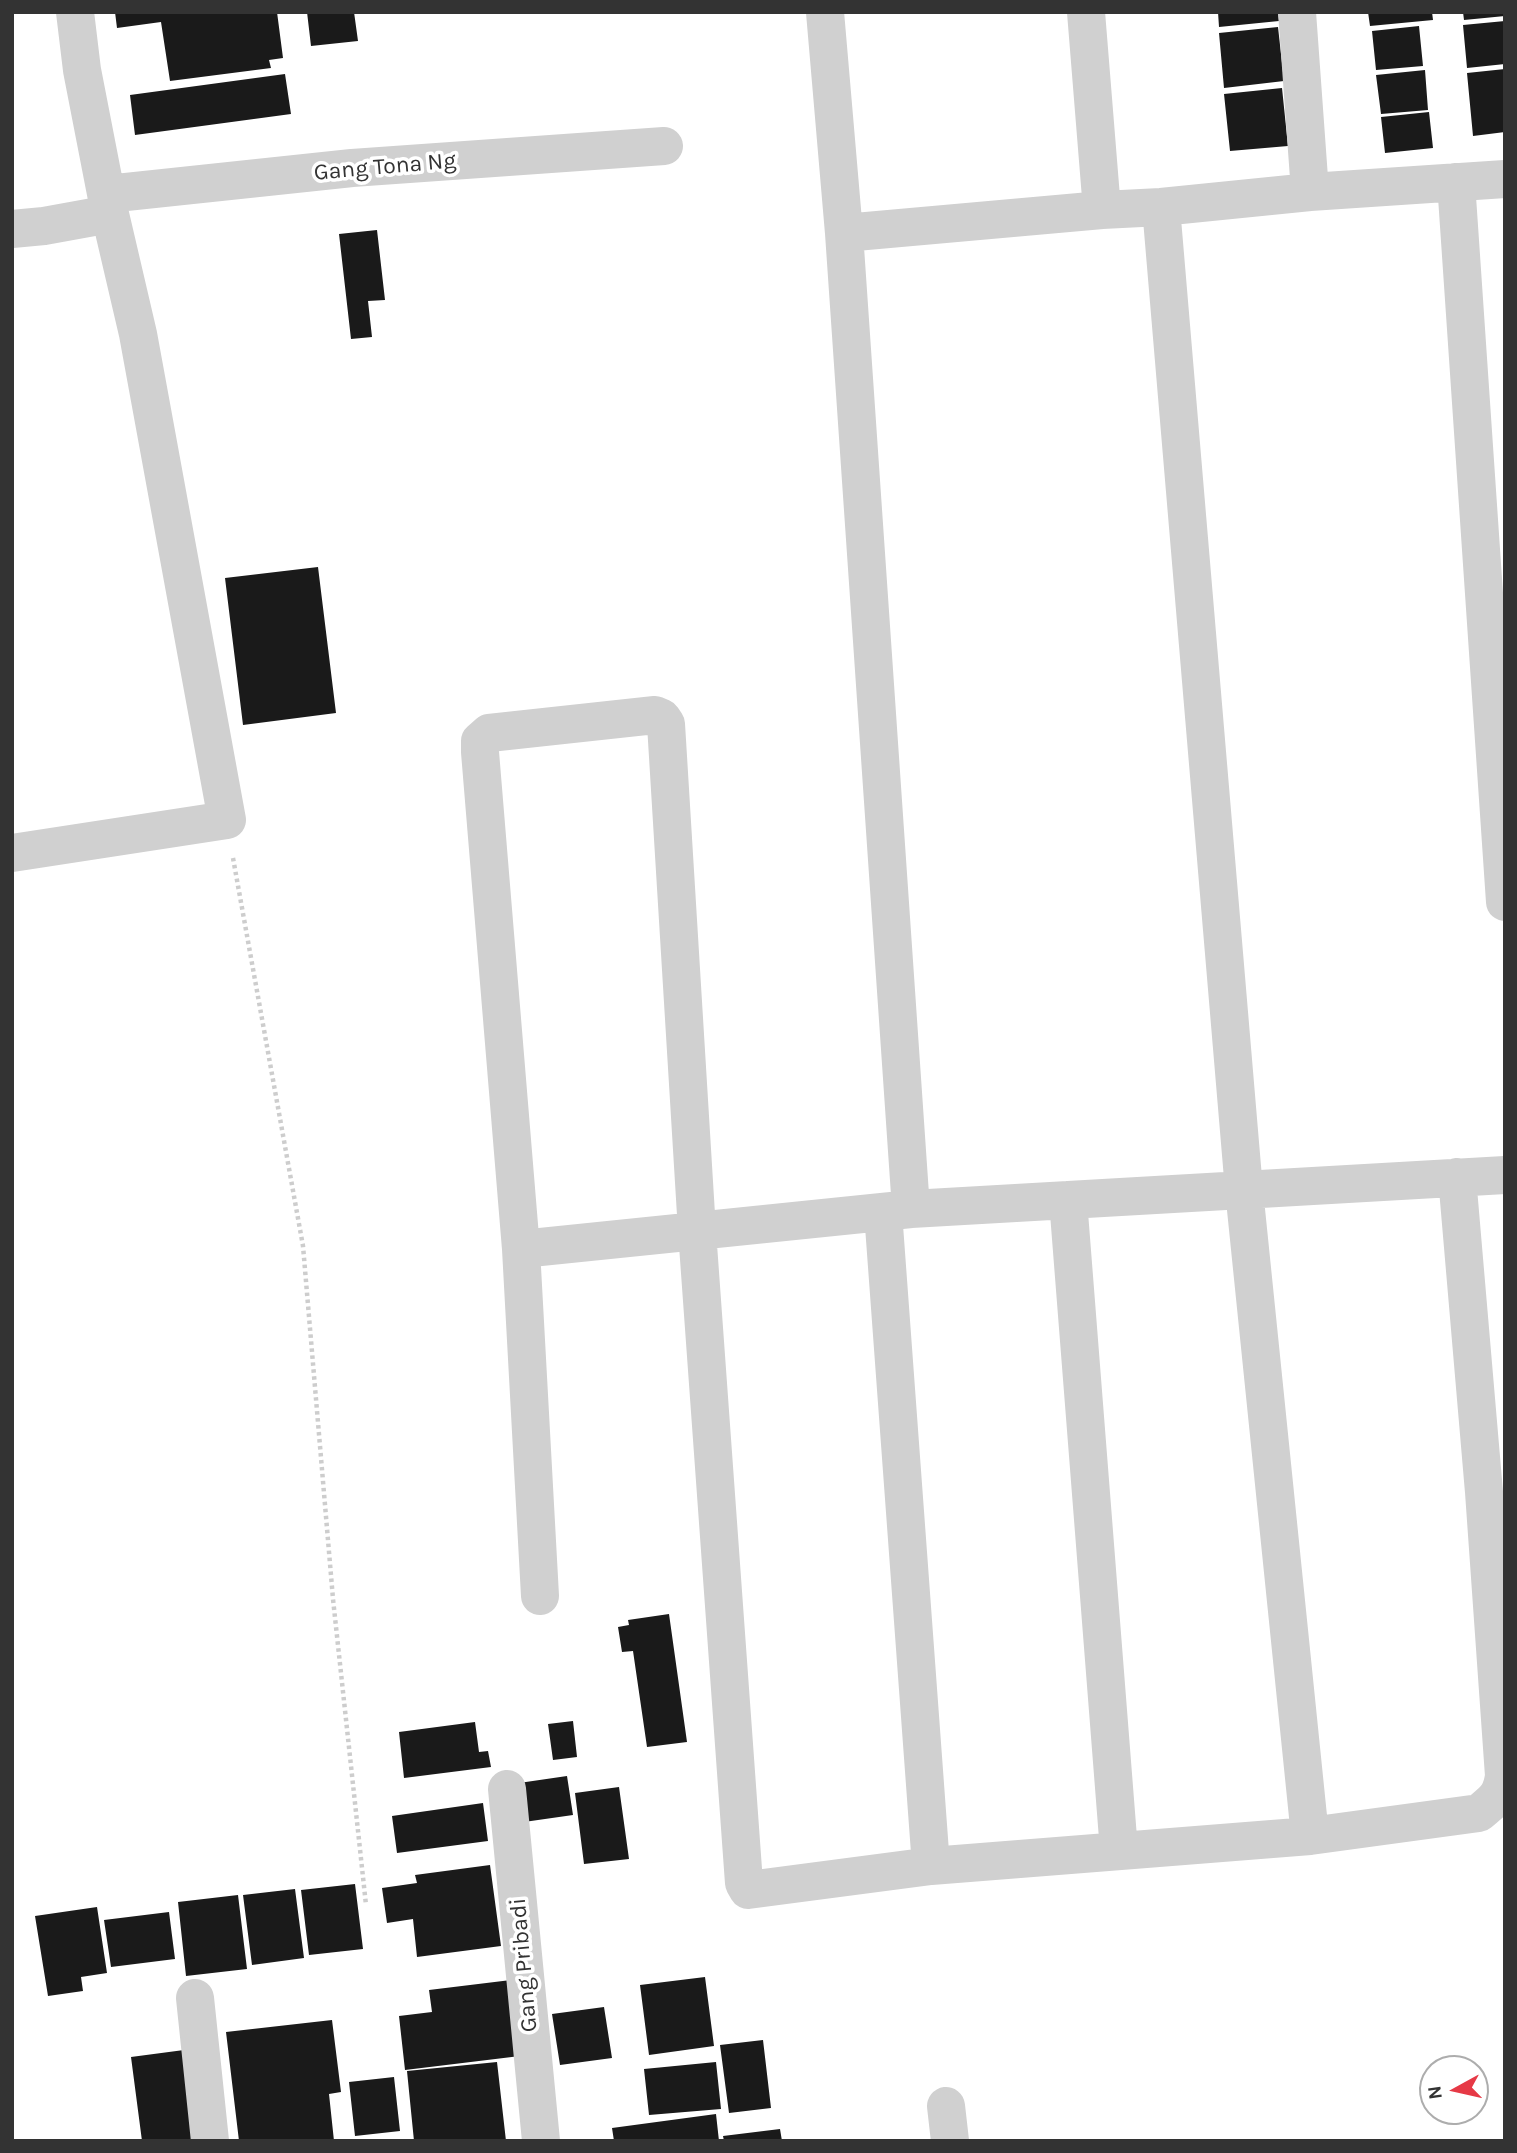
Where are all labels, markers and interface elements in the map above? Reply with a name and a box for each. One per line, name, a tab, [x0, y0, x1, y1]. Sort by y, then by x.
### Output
street label: Gang Tona Ng	[313, 147, 457, 187]
street label: Gang Pribadi	[504, 1897, 544, 2033]
north arrow	[1419, 2055, 1489, 2125]
text: N	[1423, 2084, 1447, 2101]

